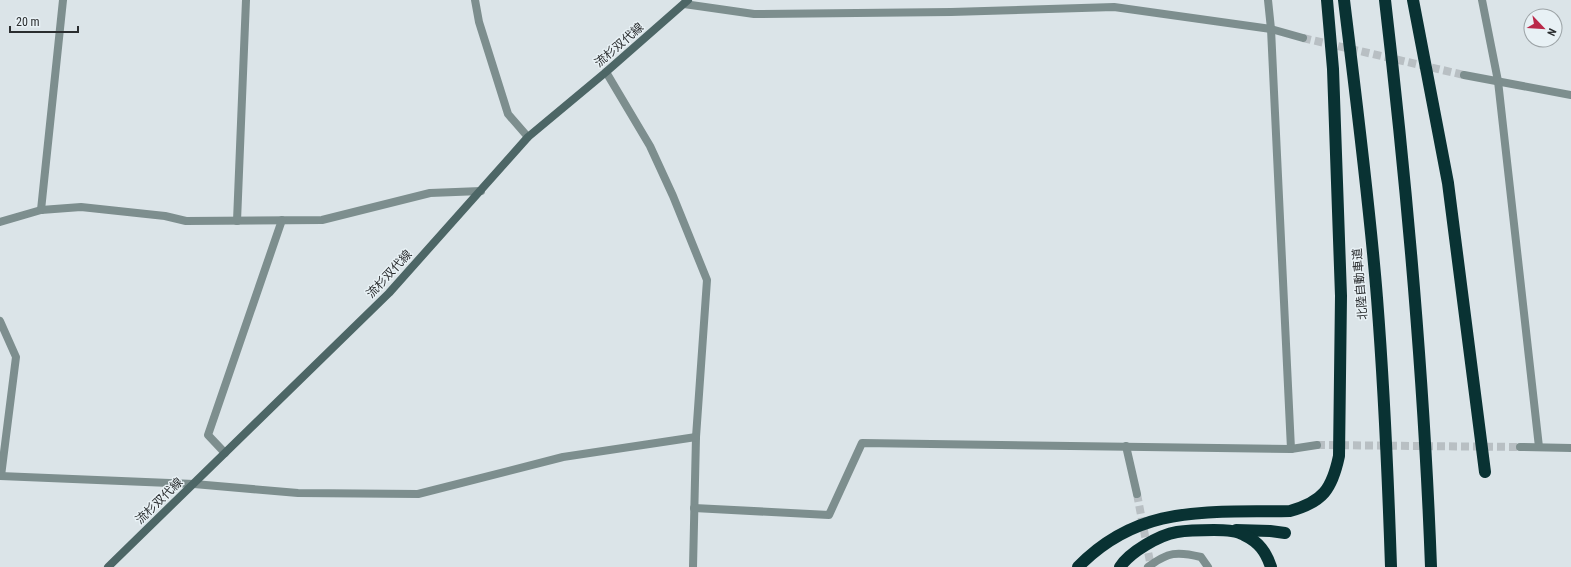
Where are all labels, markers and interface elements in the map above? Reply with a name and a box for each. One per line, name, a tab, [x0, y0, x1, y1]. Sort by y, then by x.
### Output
scale bar	[10, 8, 78, 34]
north arrow	[1523, 8, 1563, 48]
text: 20 m	[16, 15, 40, 29]
street label: 流杉双代線	[592, 20, 646, 70]
text: N	[1544, 26, 1559, 38]
street label: 流杉双代線	[363, 247, 415, 301]
street label: 北陸自動車道	[1350, 248, 1370, 320]
street label: 流杉双代線	[133, 475, 185, 527]

